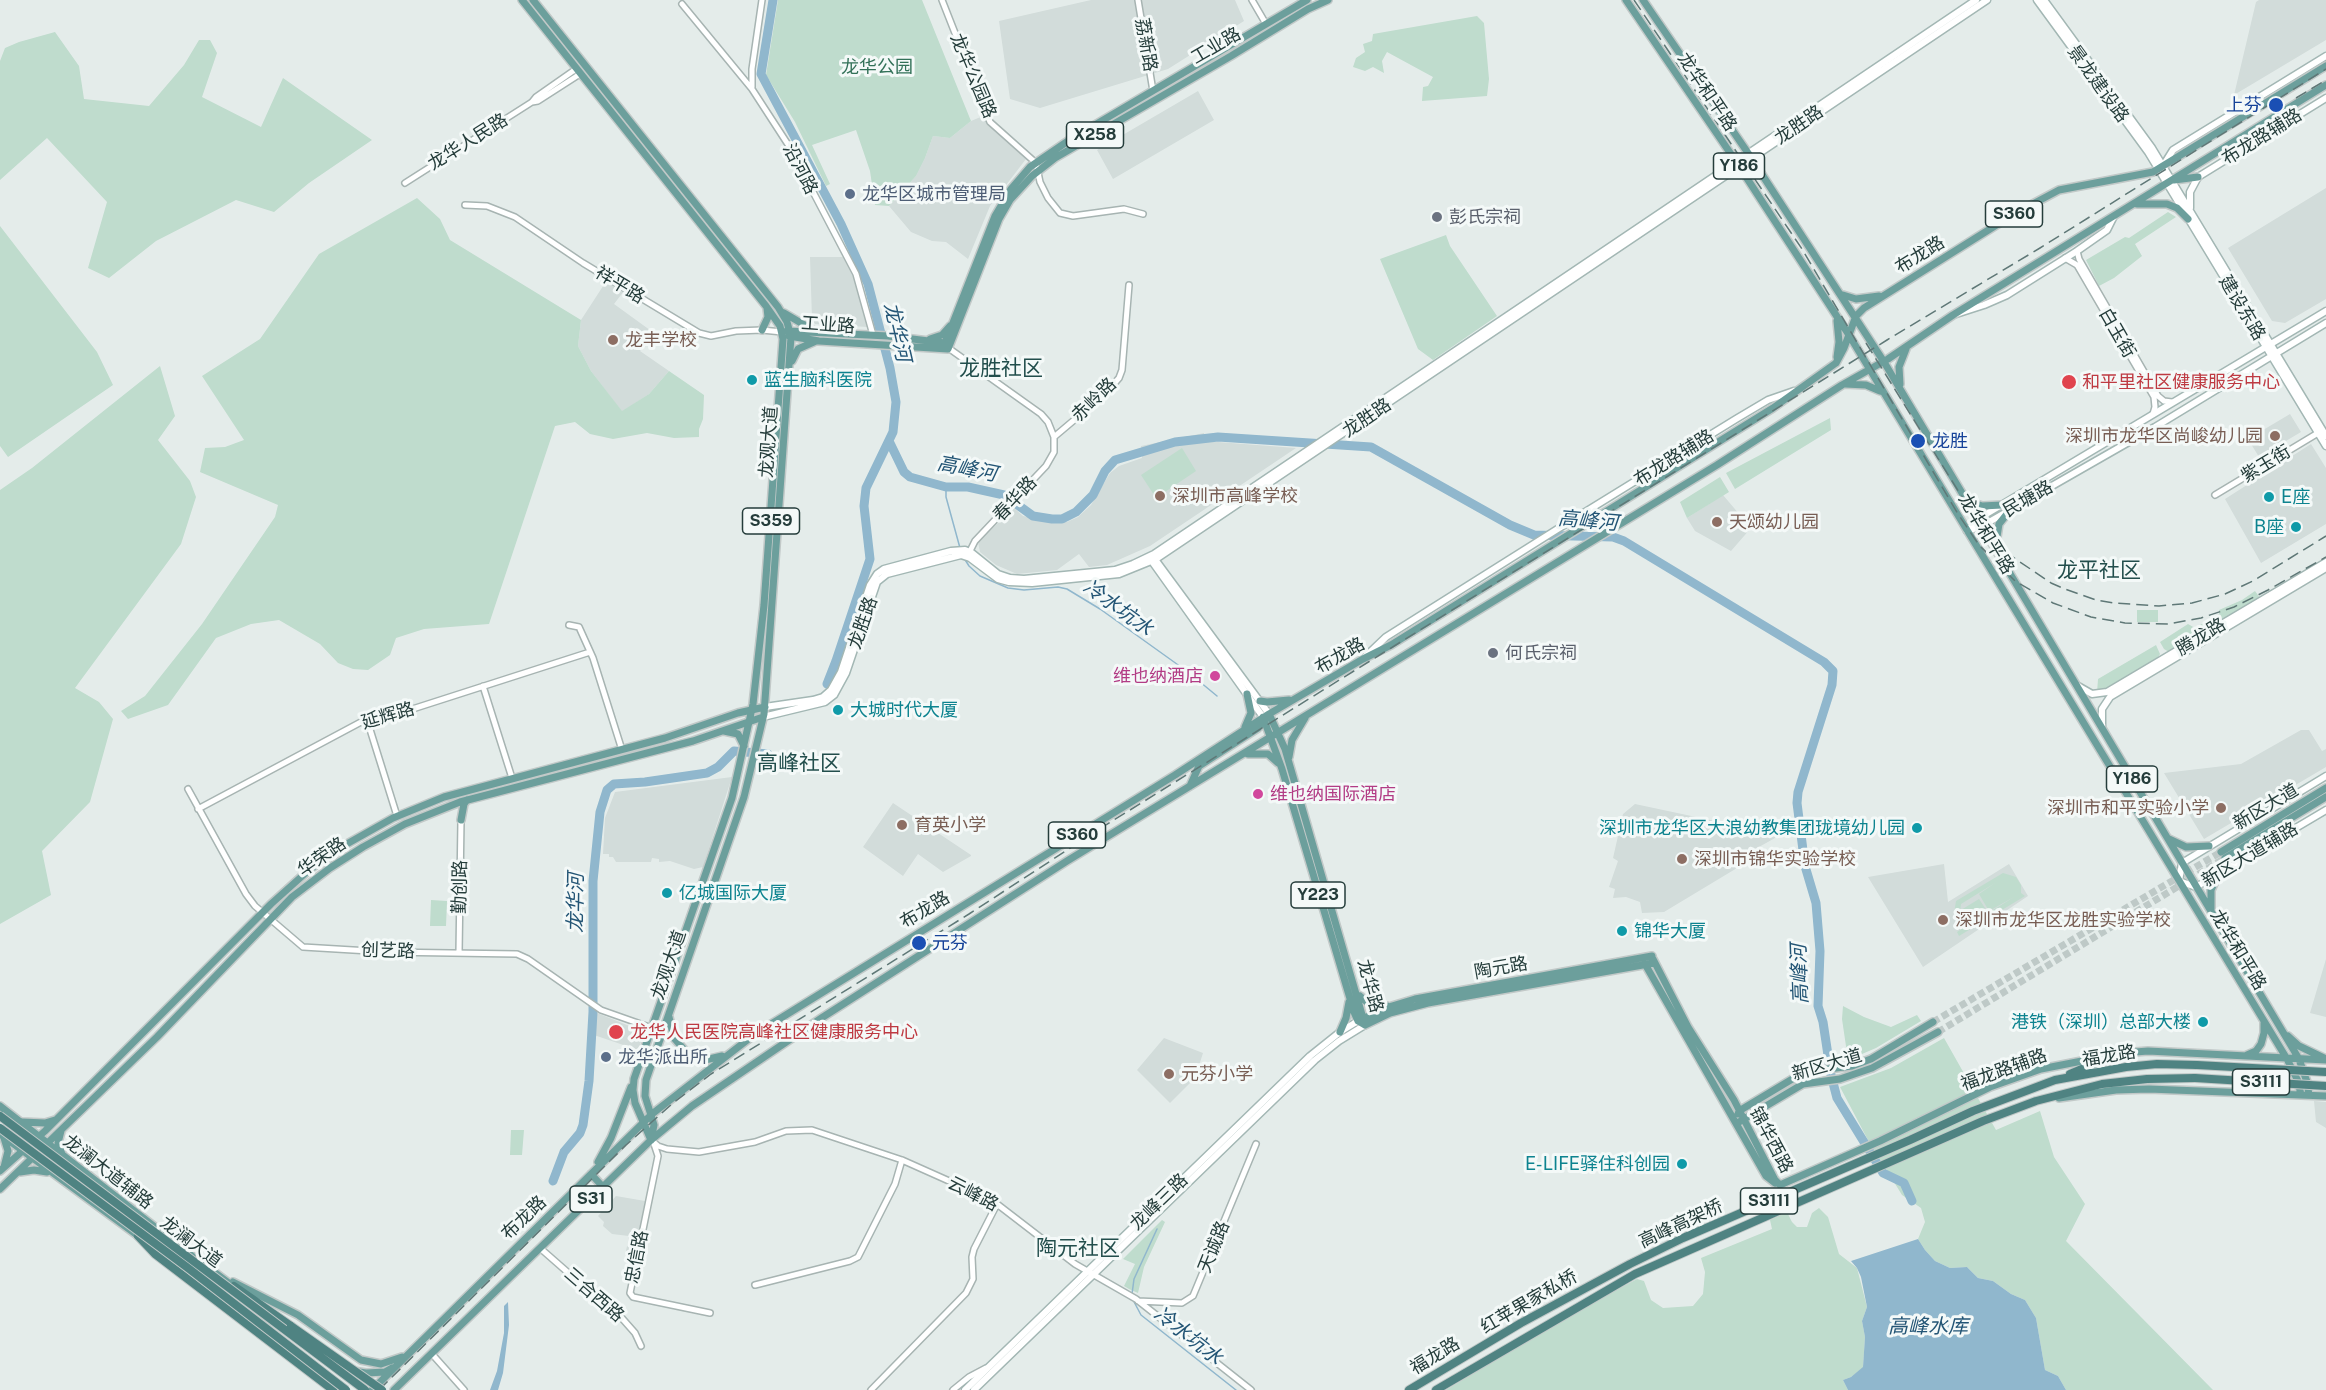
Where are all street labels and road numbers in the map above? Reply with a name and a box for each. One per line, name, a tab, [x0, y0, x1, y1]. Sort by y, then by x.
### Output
street label: 荔新路	[1131, 17, 1161, 73]
street label: 工业路	[1187, 23, 1245, 69]
street label: 龙华公园路	[945, 30, 1001, 122]
street label: 景龙建设路	[2063, 41, 2133, 127]
street label: 龙华和平路	[1673, 49, 1741, 135]
street label: 龙胜路	[1771, 101, 1827, 149]
street label: 布龙路辅路	[2218, 104, 2306, 170]
street label: 龙华人民路	[424, 109, 512, 175]
road number: X258	[1066, 122, 1124, 148]
street label: 沿河路	[778, 140, 822, 198]
road number: Y186	[1714, 153, 1764, 179]
road number: S360	[1986, 201, 2042, 227]
street label: 布龙路	[1891, 232, 1949, 278]
street label: 祥平路	[591, 262, 649, 308]
street label: 建设东路	[2214, 272, 2270, 344]
street label: 白玉街	[2094, 304, 2140, 362]
street label: 工业路	[800, 312, 856, 338]
street label: 赤岭路	[1067, 373, 1121, 427]
street label: 龙胜路	[1339, 394, 1395, 442]
street label: 龙观大道	[756, 405, 782, 479]
street label: 布龙路辅路	[1630, 425, 1718, 491]
street label: 紫玉街	[2237, 441, 2295, 487]
street label: 春华路	[989, 472, 1041, 526]
street label: 民塘路	[1999, 476, 2057, 522]
street label: 龙华和平路	[1954, 490, 2018, 578]
road number: S359	[742, 508, 800, 534]
street label: 龙胜路	[844, 594, 882, 652]
street label: 腾龙路	[2172, 614, 2230, 660]
street label: 布龙路	[1311, 633, 1369, 679]
street label: 延辉路	[359, 698, 417, 734]
road number: Y186	[2106, 766, 2158, 792]
street label: 新区大道	[2230, 779, 2302, 835]
street label: 新区大道辅路	[2198, 818, 2302, 892]
road number: S360	[1048, 822, 1106, 848]
street label: 华荣路	[294, 833, 350, 881]
street label: 勤创路	[449, 860, 471, 914]
road number: Y223	[1291, 882, 1345, 908]
street label: 布龙路	[896, 887, 954, 933]
street label: 龙华和平路	[2206, 906, 2270, 994]
street label: 龙观大道	[647, 927, 691, 1003]
street label: 创艺路	[361, 939, 415, 963]
street label: 陶元路	[1473, 953, 1529, 983]
street label: 龙华路	[1353, 957, 1387, 1015]
street label: 福龙路	[2081, 1041, 2137, 1071]
street label: 福龙路辅路	[1958, 1044, 2050, 1096]
street label: 新区大道	[1789, 1045, 1865, 1085]
road number: S3111	[2232, 1069, 2290, 1095]
street label: 锦华西路	[1745, 1103, 1797, 1177]
street label: 龙澜大道辅路	[59, 1130, 157, 1214]
street label: 龙峰三路	[1126, 1169, 1192, 1235]
street label: 云峰路	[944, 1172, 1002, 1216]
road number: S31	[570, 1186, 612, 1212]
road number: S3111	[1740, 1188, 1798, 1214]
street label: 布龙路	[497, 1191, 551, 1245]
street label: 高峰高架桥	[1636, 1195, 1726, 1253]
street label: 龙澜大道	[156, 1212, 226, 1272]
street label: 天诚路	[1194, 1218, 1234, 1276]
street label: 忠信路	[621, 1228, 653, 1286]
street label: 三合西路	[560, 1263, 628, 1327]
street label: 红苹果家私桥	[1477, 1266, 1581, 1338]
street label: 福龙路	[1406, 1333, 1464, 1379]

